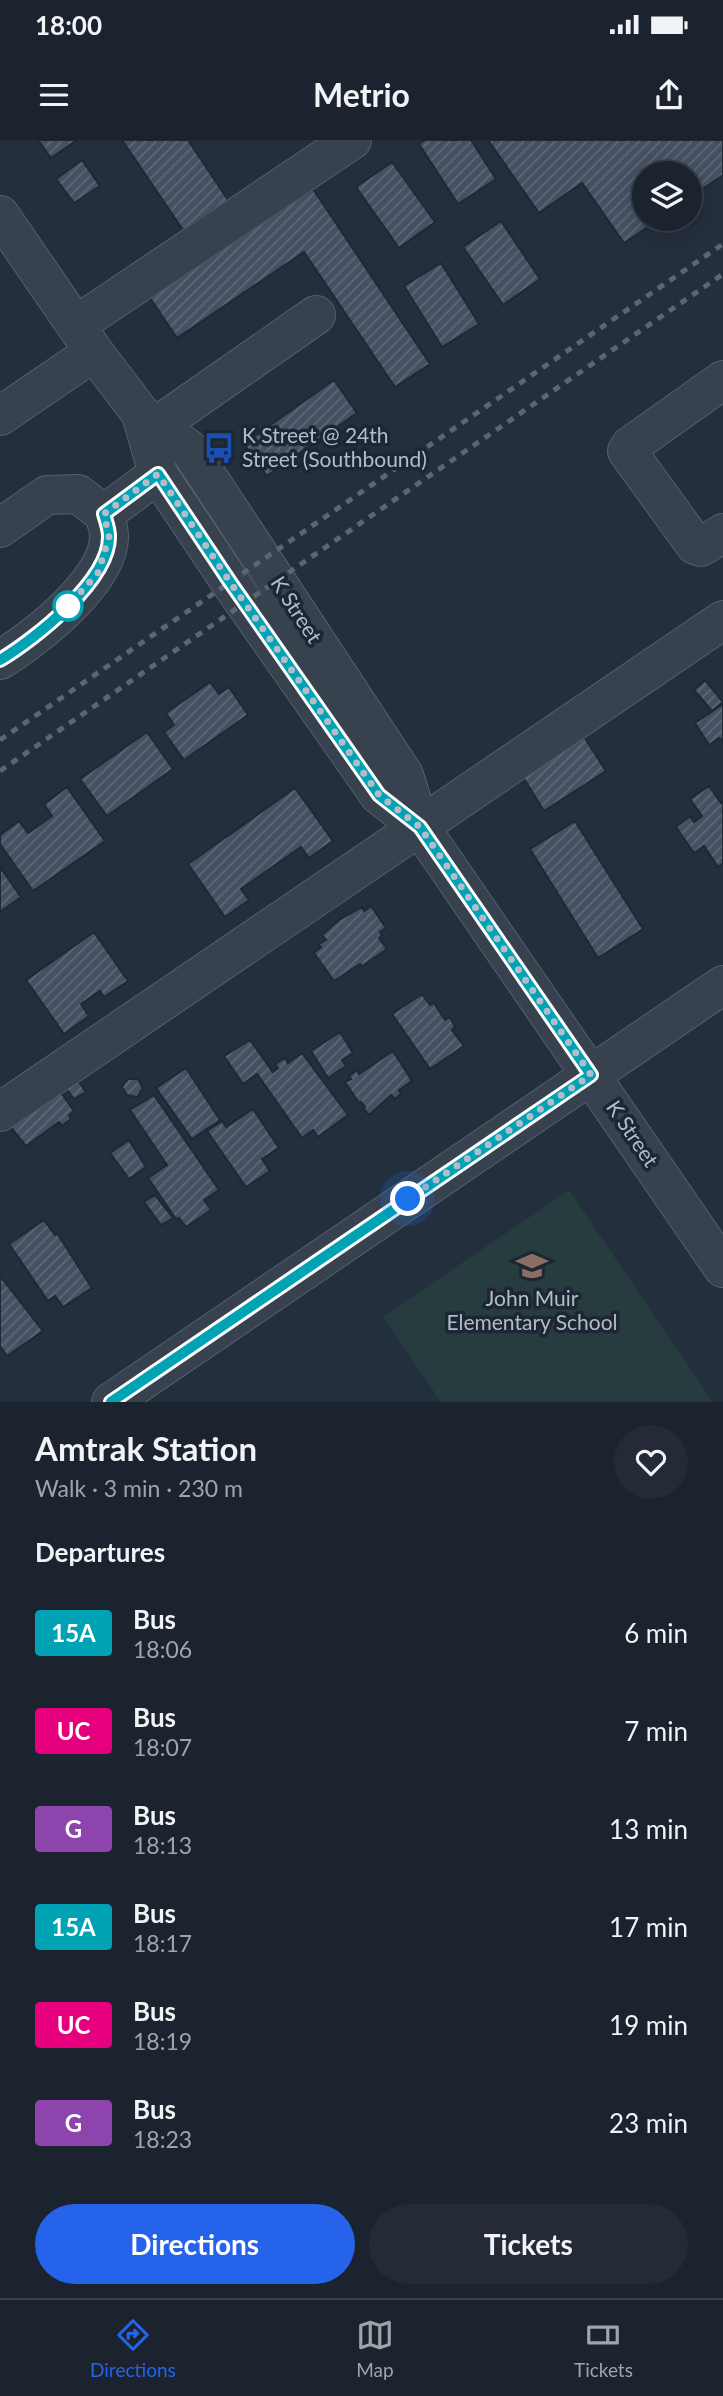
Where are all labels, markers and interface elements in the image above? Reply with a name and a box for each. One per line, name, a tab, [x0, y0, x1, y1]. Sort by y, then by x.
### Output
text: 18:00	[35, 9, 102, 41]
text: Metrio	[313, 75, 410, 114]
icon: menu	[35, 76, 73, 114]
icon: share	[650, 76, 688, 114]
map controls	[632, 161, 702, 231]
button: layers	[632, 161, 702, 231]
place label: K Street @ 24th Street (Southbound)	[242, 422, 427, 471]
bus stop icon: K Street @ 24th Street (Southbound)	[202, 431, 236, 465]
street label: K Street	[266, 571, 328, 648]
unlabelled marker	[53, 591, 83, 621]
street label: K Street	[602, 1095, 665, 1171]
your location	[390, 1181, 425, 1216]
school or university icon: John Muir Elementary School	[515, 1249, 549, 1283]
place label: John Muir Elementary School	[446, 1285, 618, 1334]
button: heart	[614, 1425, 688, 1499]
text: Amtrak Station	[35, 1428, 257, 1468]
text: Walk · 3 min · 230 m	[35, 1474, 243, 1502]
text: Departures	[35, 1536, 165, 1568]
text: Bus	[133, 1603, 176, 1635]
text: 6 min	[624, 1617, 688, 1649]
text: 15A	[51, 1618, 96, 1647]
text: 18:06	[133, 1635, 192, 1663]
text: Bus	[133, 1701, 176, 1733]
text: 7 min	[624, 1715, 688, 1747]
text: UC	[57, 1716, 90, 1745]
text: 18:07	[133, 1733, 192, 1761]
text: Bus	[133, 1799, 176, 1831]
text: 13 min	[609, 1813, 688, 1845]
text: G	[65, 1814, 82, 1843]
text: 18:13	[133, 1831, 192, 1859]
text: Bus	[133, 1897, 176, 1929]
text: 17 min	[609, 1911, 688, 1943]
text: 15A	[51, 1912, 96, 1941]
text: 18:17	[133, 1929, 192, 1957]
text: Bus	[133, 1995, 176, 2027]
text: 19 min	[609, 2009, 688, 2041]
text: UC	[57, 2010, 90, 2039]
text: 18:19	[133, 2027, 192, 2055]
text: Bus	[133, 2093, 176, 2125]
text: 23 min	[609, 2107, 688, 2139]
text: G	[65, 2108, 82, 2137]
text: 18:23	[133, 2125, 192, 2153]
button: Directions	[35, 2204, 355, 2284]
button: Tickets	[369, 2204, 688, 2284]
tab: Directions	[90, 2316, 176, 2381]
tab: Map	[356, 2316, 394, 2381]
tab: Tickets	[574, 2316, 633, 2381]

